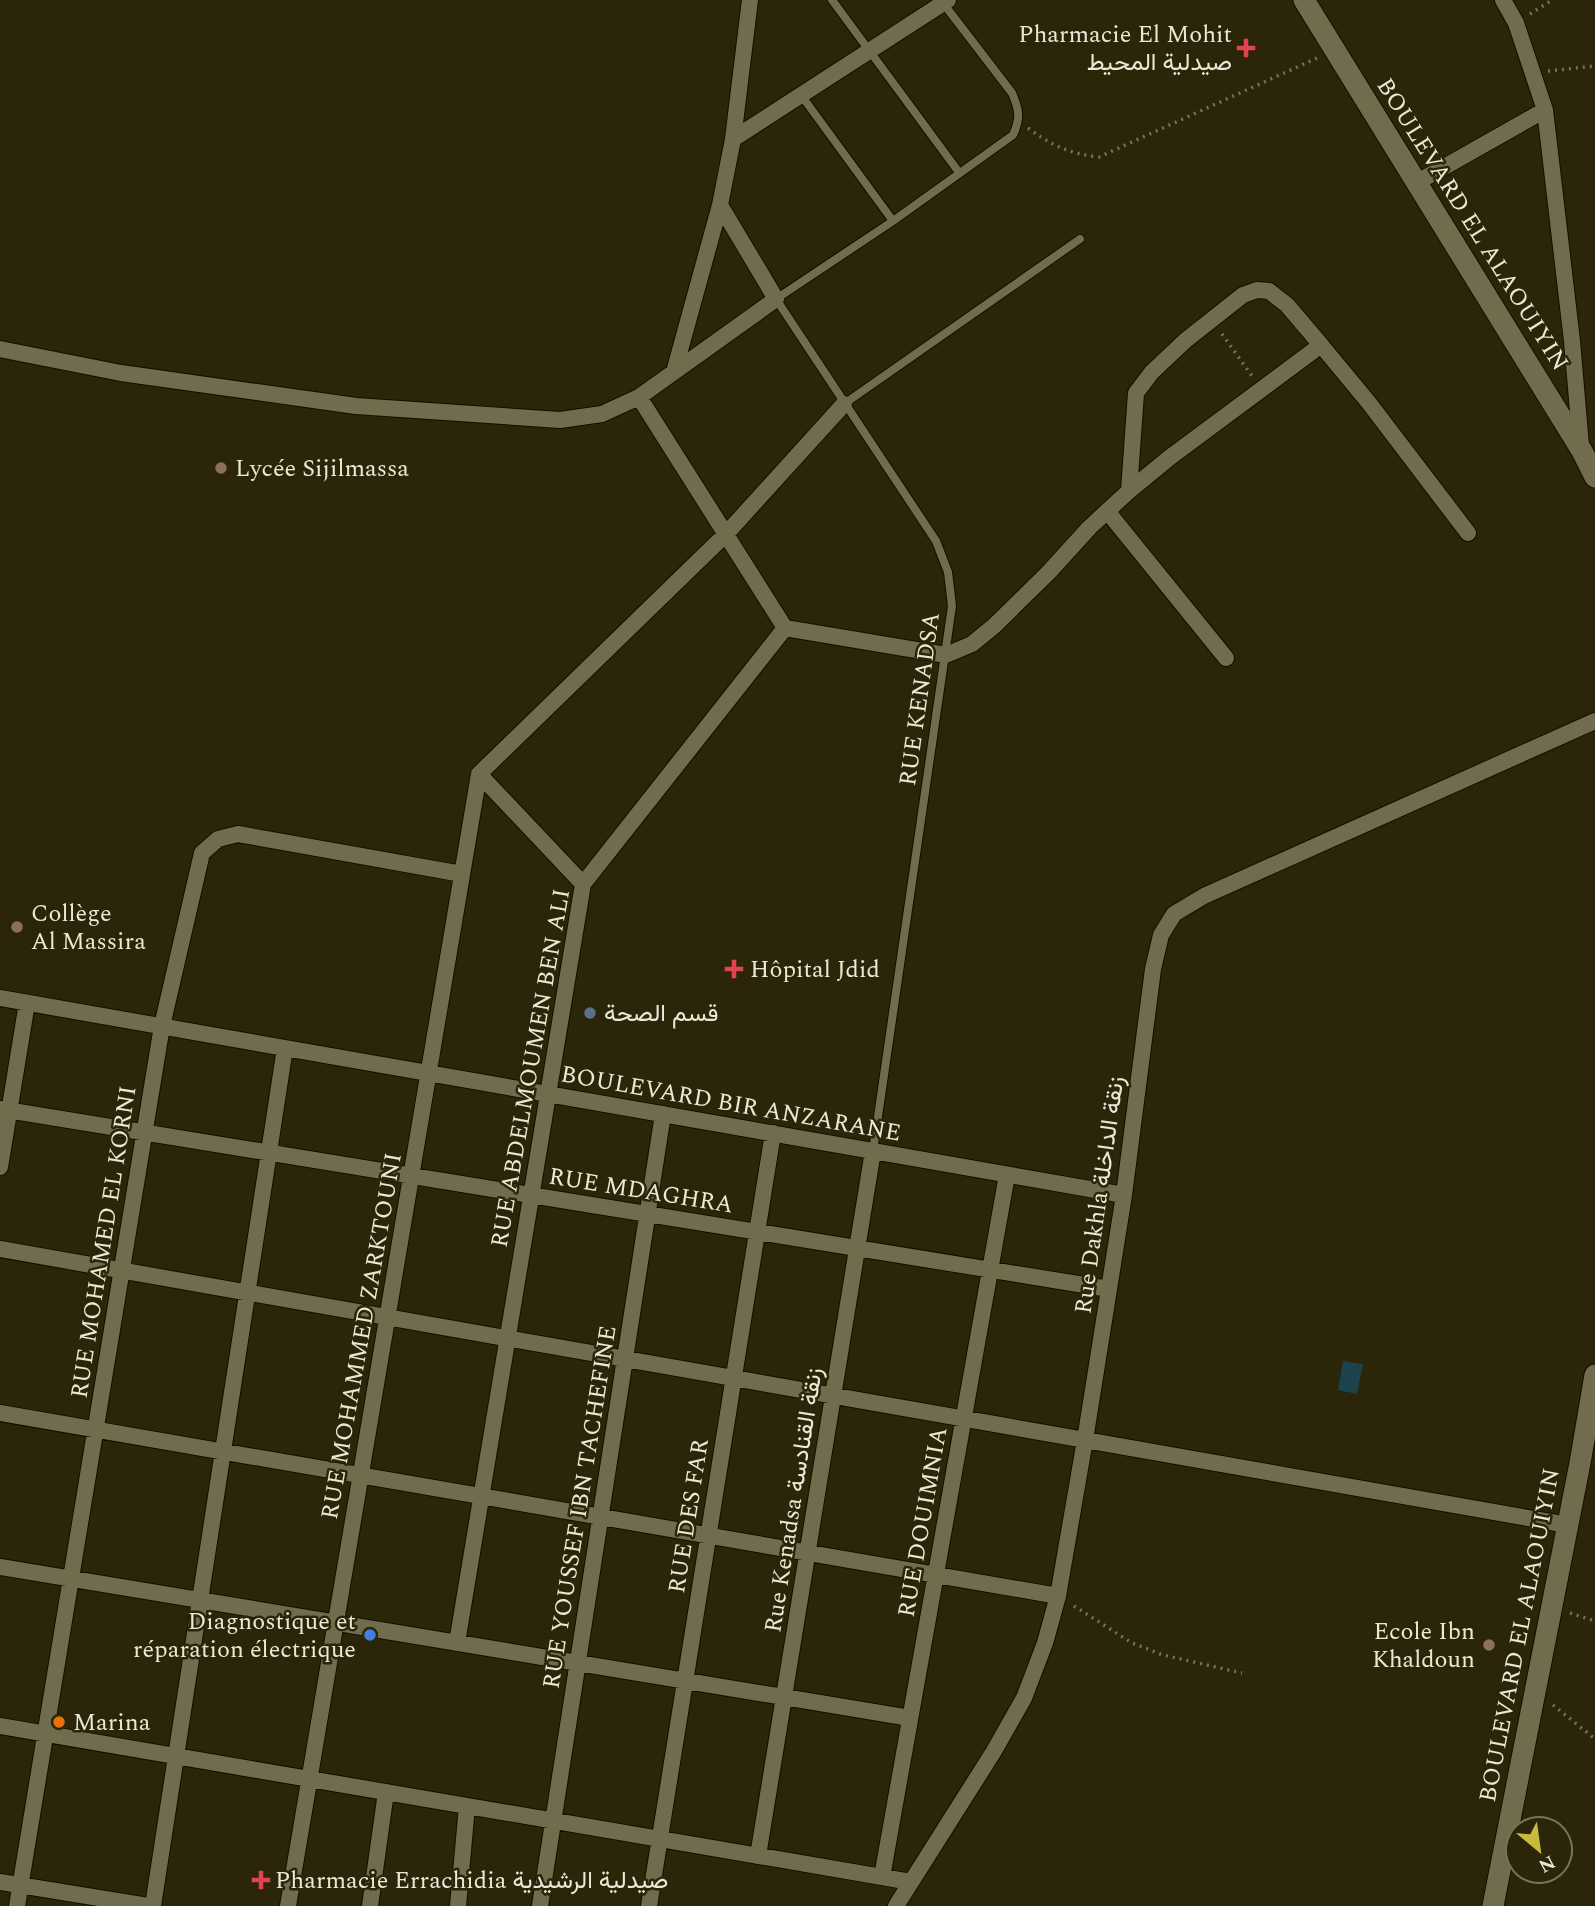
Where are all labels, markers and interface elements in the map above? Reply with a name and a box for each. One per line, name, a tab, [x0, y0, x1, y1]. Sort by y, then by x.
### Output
place label: Pharmacie El Mohit صيدلية المحيط	[1018, 17, 1232, 81]
marker: Pharmacie El Mohit صيدلية المحيط	[1238, 40, 1254, 56]
street label: BOULEVARD EL ALAOUIYIN	[1367, 71, 1577, 378]
place label: Lycée Sijilmassa	[235, 451, 409, 487]
marker: Lycée Sijilmassa	[213, 460, 229, 476]
street label: RUE KENADSA	[890, 610, 950, 788]
street label: RUE ABDELMOUMEN BEN ALI	[482, 886, 580, 1250]
place label: Collège Al Massira	[31, 896, 146, 960]
marker: Collège Al Massira	[9, 919, 25, 935]
place label: Hôpital Jdid	[750, 952, 880, 988]
marker: Hôpital Jdid	[724, 959, 744, 979]
place label: قسم الصحة	[604, 996, 718, 1032]
marker: قسم الصحة	[582, 1005, 598, 1021]
street label: BOULEVARD BIR ANZARANE	[558, 1056, 904, 1152]
street label: Rue Dakhla زنقة الداخلة	[1065, 1074, 1135, 1316]
street label: RUE MOHAMED EL KORNI	[61, 1083, 146, 1401]
street label: RUE MOHAMMED ZARKTOUNI	[312, 1150, 412, 1522]
street label: RUE MDAGHRA	[546, 1159, 736, 1223]
street label: RUE YOUSSEF IBN TACHEFINE	[533, 1323, 627, 1691]
street label: Rue Kenadsa زنقة القنادسة	[755, 1365, 833, 1635]
street label: RUE DOUIMNIA	[889, 1424, 957, 1620]
street label: RUE DES FAR	[659, 1436, 719, 1596]
street label: BOULEVARD EL ALAOUIYIN	[1470, 1465, 1570, 1805]
place label: Diagnostique et réparation électrique	[133, 1604, 356, 1668]
place label: Ecole Ibn Khaldoun	[1372, 1614, 1475, 1678]
marker: Diagnostique et réparation électrique	[362, 1627, 378, 1643]
marker: Ecole Ibn Khaldoun	[1481, 1637, 1497, 1653]
place label: Marina	[73, 1705, 151, 1741]
marker: Marina	[51, 1714, 67, 1730]
north arrow	[1504, 1815, 1574, 1885]
text: N	[1533, 1847, 1560, 1880]
place label: Pharmacie Errachidia صيدلية الرشيدية	[275, 1863, 668, 1899]
marker: Pharmacie Errachidia صيدلية الرشيدية	[253, 1872, 269, 1888]

